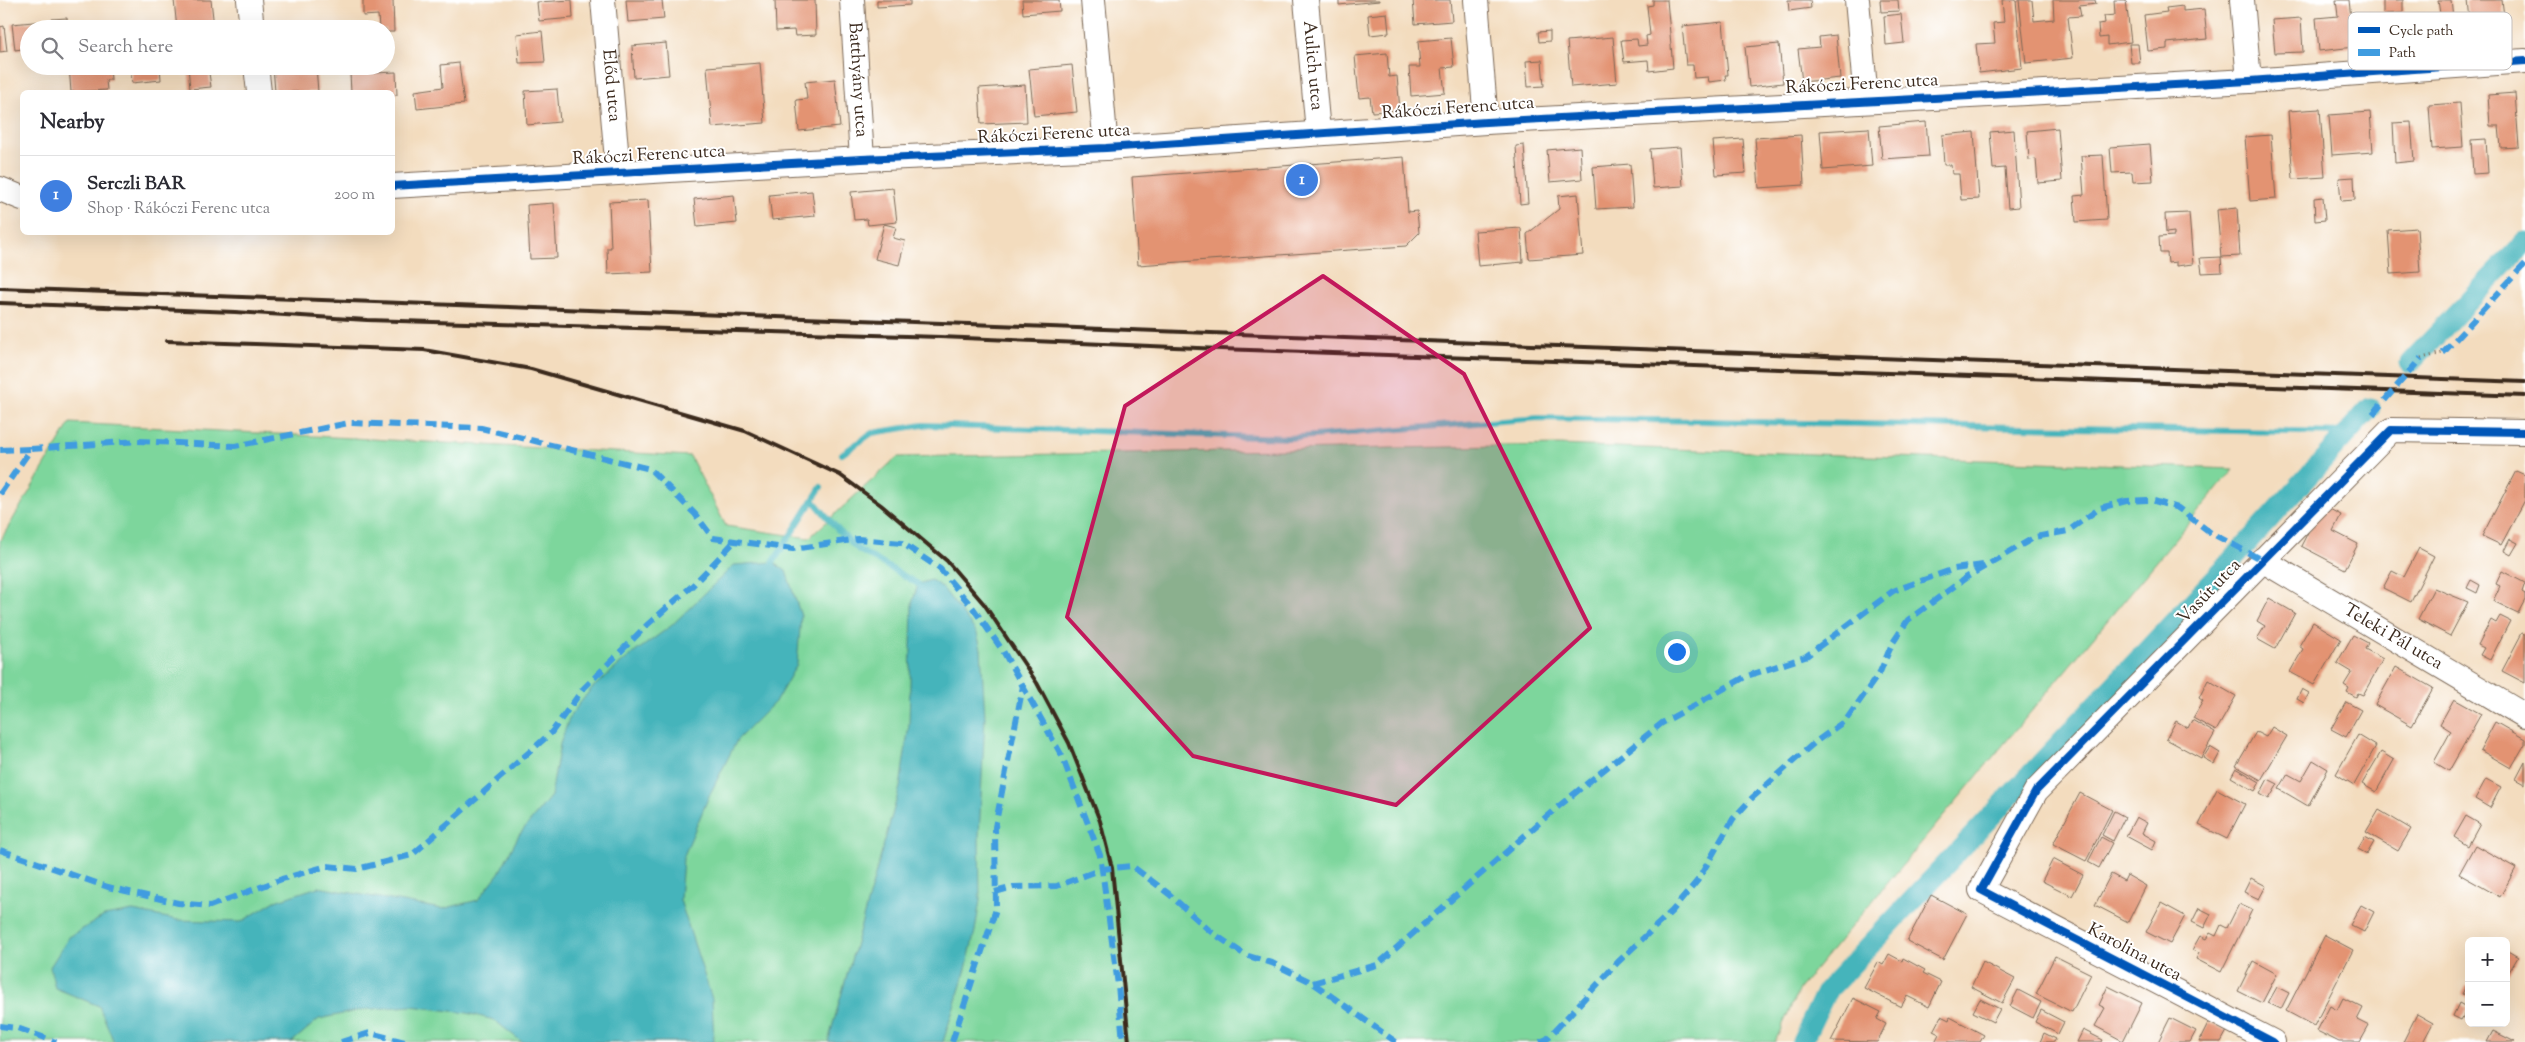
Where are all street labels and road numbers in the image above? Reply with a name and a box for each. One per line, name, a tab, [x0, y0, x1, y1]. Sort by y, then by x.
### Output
street label: Aulich utca	[1295, 20, 1329, 112]
street label: Batthyány utca	[840, 21, 874, 138]
street label: Előd utca	[594, 48, 627, 123]
street label: Rákóczi Ferenc utca	[1785, 68, 1939, 102]
street label: Rákóczi Ferenc utca	[1381, 91, 1535, 127]
street label: Rákóczi Ferenc utca	[977, 118, 1131, 152]
street label: Rákóczi Ferenc utca	[572, 139, 726, 173]
street label: Vasút utca	[2172, 553, 2248, 631]
street label: Teleki Pál utca	[2338, 598, 2447, 677]
street label: Karolina utca	[2082, 917, 2186, 989]

